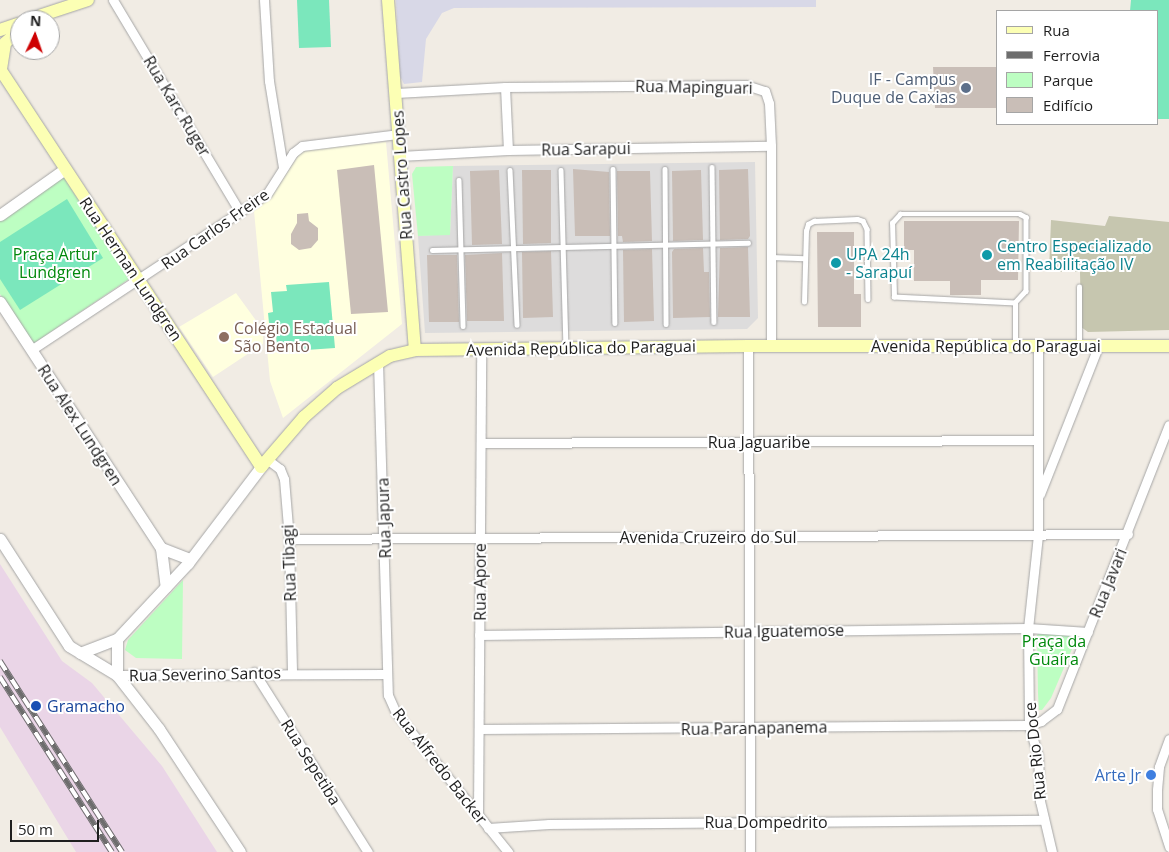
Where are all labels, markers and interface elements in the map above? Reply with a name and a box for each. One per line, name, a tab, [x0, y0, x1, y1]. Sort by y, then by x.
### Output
north arrow	[10, 10, 60, 60]
legend	[996, 10, 1159, 125]
text: N	[30, 11, 42, 30]
text: Rua	[1043, 20, 1070, 40]
text: Ferrovia	[1043, 45, 1100, 65]
street label: Rua Karc Ruger	[139, 52, 215, 160]
place label: IF - Campus Duque de Caxias	[831, 69, 956, 107]
text: Parque	[1043, 70, 1093, 90]
street label: Rua Mapinguari	[635, 76, 753, 98]
marker: IF - Campus Duque de Caxias	[960, 82, 972, 94]
text: Edifício	[1043, 95, 1093, 115]
street label: Rua Castro Lopes	[388, 110, 416, 240]
street label: Rua Sarapui	[541, 139, 631, 159]
street label: Rua Carlos Freire	[157, 185, 273, 273]
street label: Rua Herman Lundgren	[76, 193, 186, 345]
place label: Centro Especializado em Reabilitação IV	[997, 236, 1152, 274]
park label: Praça Artur Lundgren	[13, 244, 97, 282]
place label: UPA 24h - Sarapuí	[846, 244, 912, 282]
marker: Centro Especializado em Reabilitação IV	[981, 249, 993, 261]
marker: UPA 24h - Sarapuí	[830, 257, 842, 269]
place label: Colégio Estadual São Bento	[234, 318, 357, 356]
marker: Colégio Estadual São Bento	[218, 331, 230, 343]
street label: Avenida República do Paraguai	[466, 336, 696, 360]
street label: Avenida República do Paraguai	[871, 336, 1101, 356]
street label: Rua Alex Lundgren	[34, 361, 126, 489]
street label: Rua Jaguaribe	[708, 432, 810, 452]
street label: Rua Japura	[373, 477, 395, 559]
street label: Rua Tibagi	[278, 524, 300, 602]
street label: Avenida Cruzeiro do Sul	[619, 527, 797, 547]
street label: Rua Apore	[470, 543, 490, 621]
street label: Rua Javari	[1085, 545, 1131, 621]
street label: Rua Iguatemose	[724, 620, 844, 642]
park label: Praça da Guaíra	[1022, 631, 1086, 669]
street label: Rua Severino Santos	[129, 663, 281, 685]
place label: Gramacho	[47, 696, 125, 716]
marker: Gramacho	[29, 699, 43, 713]
street label: Rua Rio Doce	[1020, 701, 1050, 801]
street label: Rua Alfredo Backer	[389, 704, 491, 828]
street label: Rua Sepetiba	[277, 715, 345, 809]
street label: Rua Paranapanema	[681, 717, 827, 739]
place label: Arte Jr	[1095, 765, 1141, 785]
marker: Arte Jr	[1145, 769, 1157, 781]
scale bar	[12, 810, 101, 842]
street label: Rua Dompedrito	[704, 812, 828, 832]
text: 50 m	[18, 819, 53, 839]

